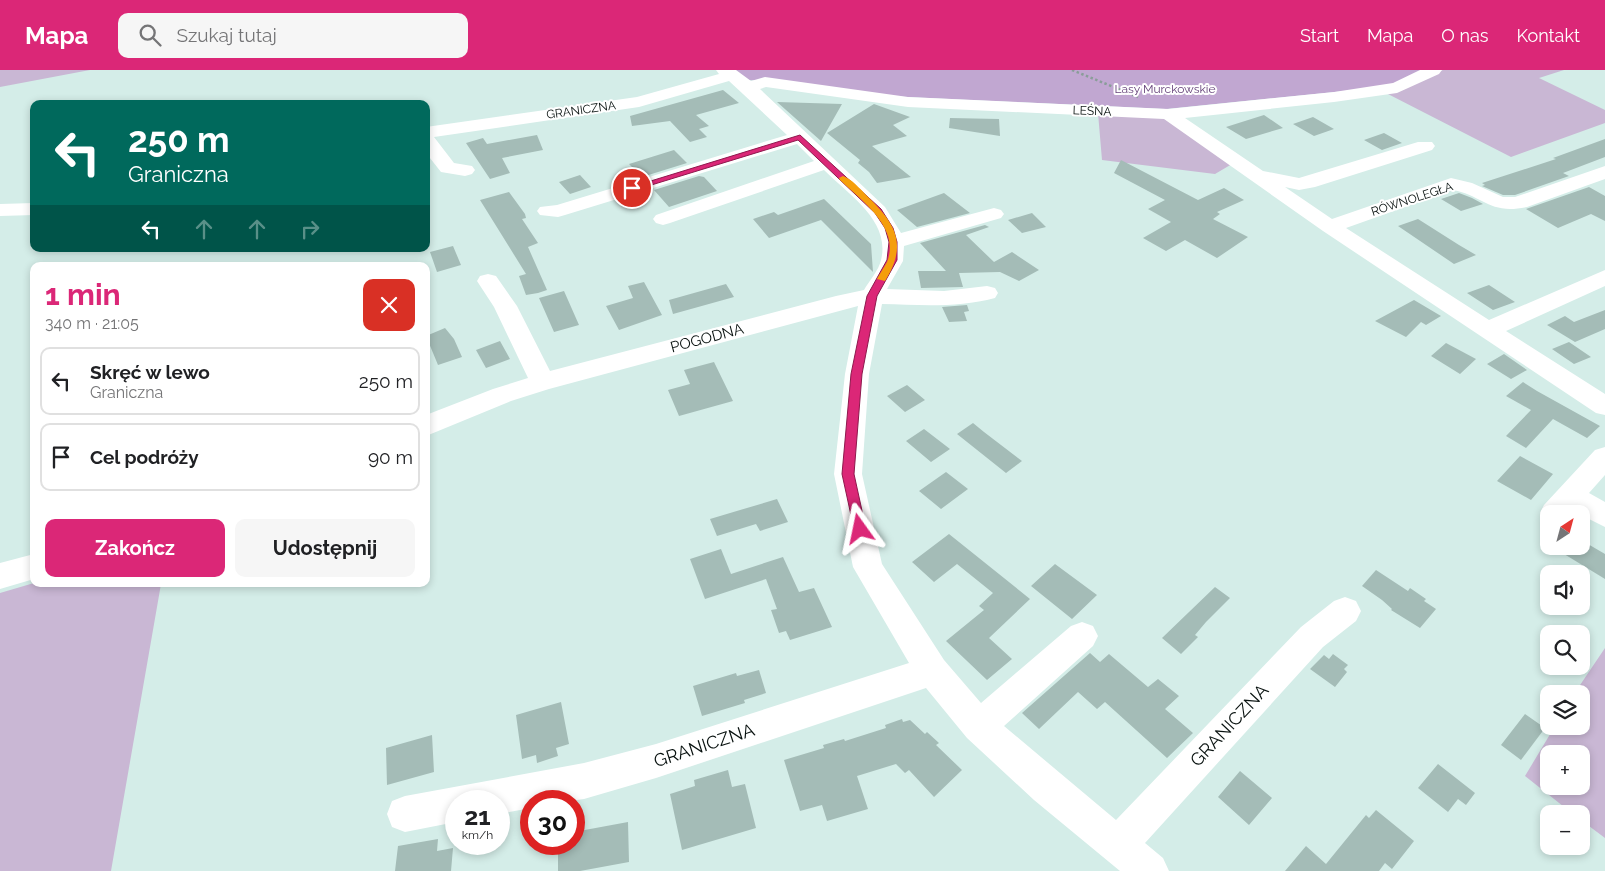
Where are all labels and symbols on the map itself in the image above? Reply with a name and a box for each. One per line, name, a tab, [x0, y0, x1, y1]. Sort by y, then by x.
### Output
park label: Lasy Murckowskie	[1114, 82, 1216, 96]
street label: GRANICZNA	[545, 98, 617, 122]
street label: LEŚNA	[1072, 103, 1112, 119]
pin	[611, 167, 653, 209]
street label: RÓWNOLEGŁA	[1369, 179, 1455, 219]
street label: POGODNA	[668, 320, 746, 356]
position arrow	[833, 502, 885, 554]
north arrow	[1540, 505, 1590, 555]
street label: GRANICZNA	[1186, 679, 1272, 771]
street label: GRANICZNA	[651, 719, 757, 771]
speed limit sign: 30	[520, 790, 585, 855]

